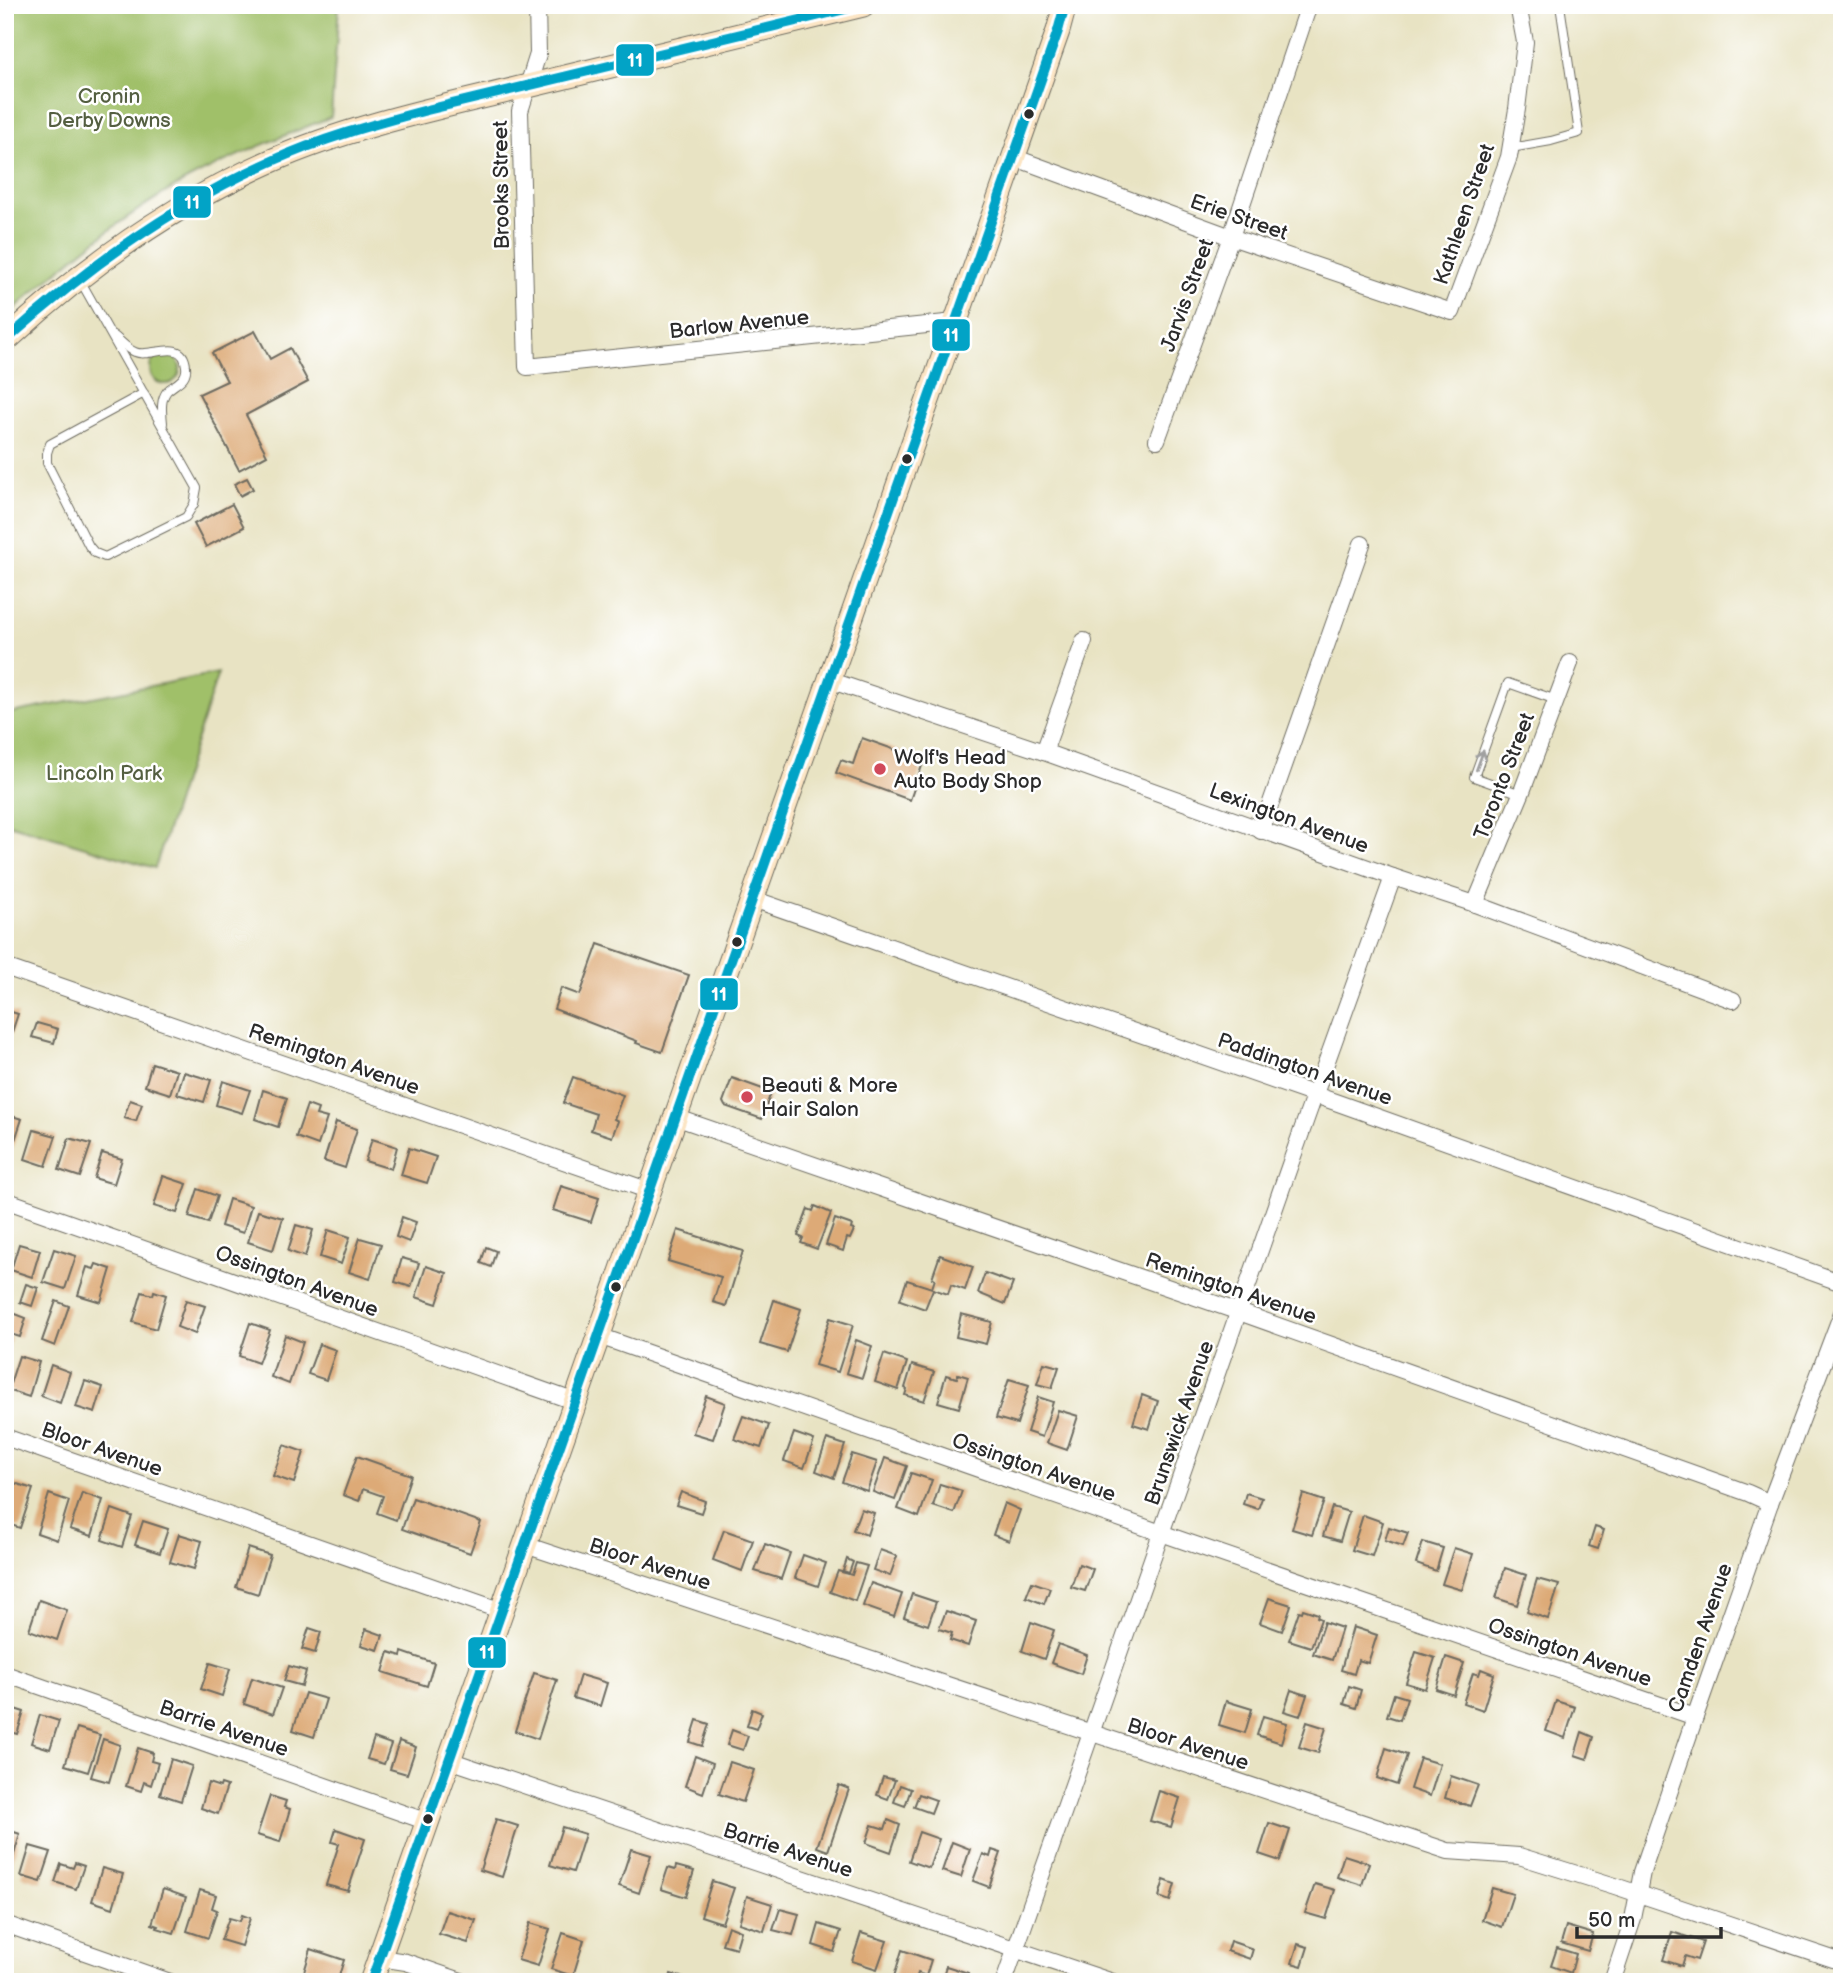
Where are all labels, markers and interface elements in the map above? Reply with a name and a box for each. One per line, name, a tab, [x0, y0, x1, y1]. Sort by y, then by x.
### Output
line badge: 11	[615, 43, 655, 77]
text: 11	[627, 50, 643, 73]
park label: Cronin Derby Downs	[47, 84, 171, 133]
unlabelled marker	[1022, 107, 1036, 121]
street label: Brooks Street	[488, 120, 515, 250]
street label: Kathleen Street	[1429, 140, 1500, 288]
line badge: 11	[172, 185, 212, 219]
street label: Erie Street	[1187, 189, 1292, 246]
text: 11	[184, 192, 200, 215]
street label: Jarvis Street	[1155, 235, 1220, 355]
street label: Barlow Avenue	[668, 305, 810, 344]
line badge: 11	[931, 318, 971, 352]
text: 11	[943, 325, 959, 348]
unlabelled marker	[900, 452, 914, 466]
street label: Toronto Street	[1469, 709, 1540, 843]
place label: Wolf's Head Auto Body Shop	[894, 745, 1042, 794]
one-way arrow	[1475, 750, 1487, 772]
park label: Lincoln Park	[46, 761, 163, 786]
marker: Wolf's Head Auto Body Shop	[872, 761, 888, 777]
street label: Lexington Avenue	[1206, 778, 1372, 859]
unlabelled marker	[730, 935, 744, 949]
line badge: 11	[699, 977, 739, 1011]
text: 11	[711, 984, 727, 1007]
street label: Remington Avenue	[245, 1018, 423, 1100]
street label: Paddington Avenue	[1214, 1028, 1395, 1111]
place label: Beauti & More Hair Salon	[761, 1073, 898, 1122]
marker: Beauti & More Hair Salon	[739, 1089, 755, 1105]
street label: Ossington Avenue	[212, 1240, 382, 1323]
street label: Remington Avenue	[1142, 1247, 1320, 1329]
unlabelled marker	[609, 1280, 623, 1294]
street label: Brunswick Avenue	[1140, 1338, 1219, 1509]
street label: Bloor Avenue	[38, 1417, 166, 1482]
street label: Ossington Avenue	[949, 1428, 1119, 1507]
street label: Bloor Avenue	[586, 1533, 714, 1596]
street label: Camden Avenue	[1663, 1560, 1738, 1716]
street label: Ossington Avenue	[1485, 1613, 1655, 1692]
line badge: 11	[467, 1636, 507, 1669]
text: 11	[479, 1642, 495, 1665]
street label: Barrie Avenue	[156, 1695, 292, 1762]
street label: Bloor Avenue	[1124, 1713, 1252, 1776]
unlabelled marker	[421, 1812, 435, 1826]
street label: Barrie Avenue	[720, 1818, 856, 1883]
scale bar	[1577, 1896, 1721, 1940]
text: 50 m	[1588, 1908, 1635, 1933]

